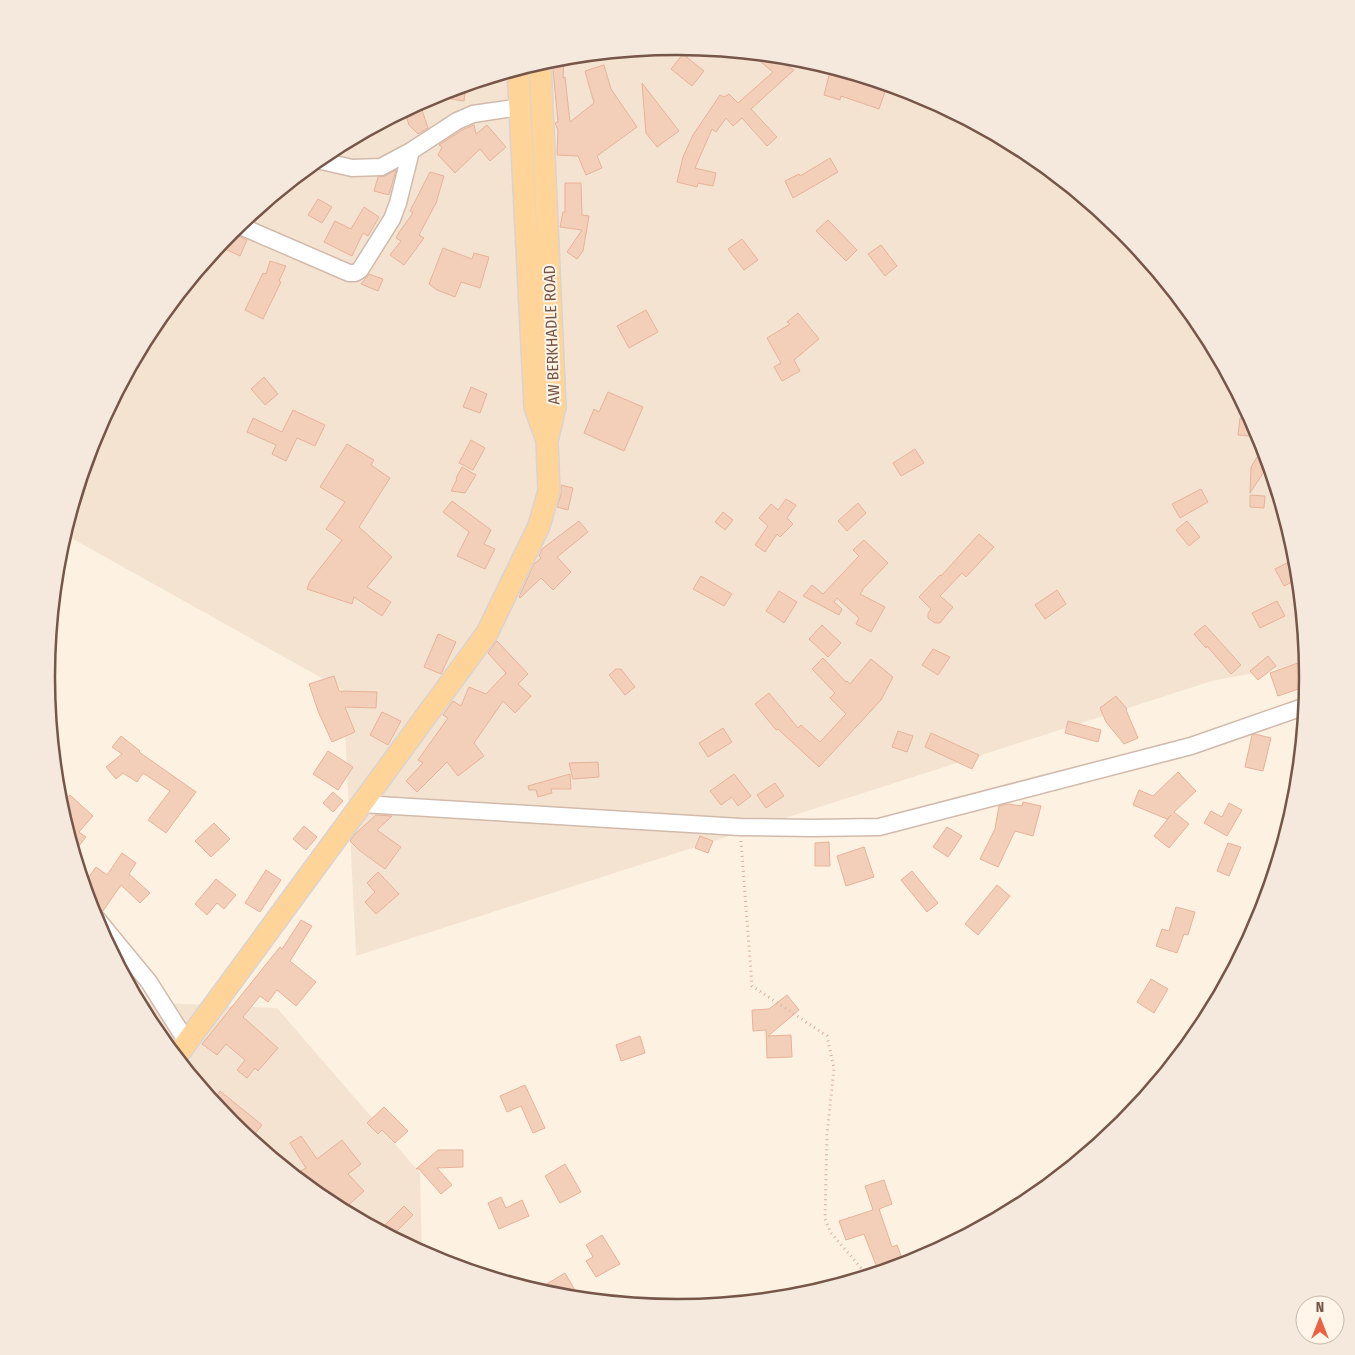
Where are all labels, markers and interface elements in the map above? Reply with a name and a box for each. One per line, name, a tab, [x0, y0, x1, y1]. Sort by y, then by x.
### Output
street label: AW BERKHADLE ROAD	[540, 265, 563, 405]
north arrow	[1295, 1295, 1345, 1345]
text: N	[1316, 1299, 1324, 1316]

